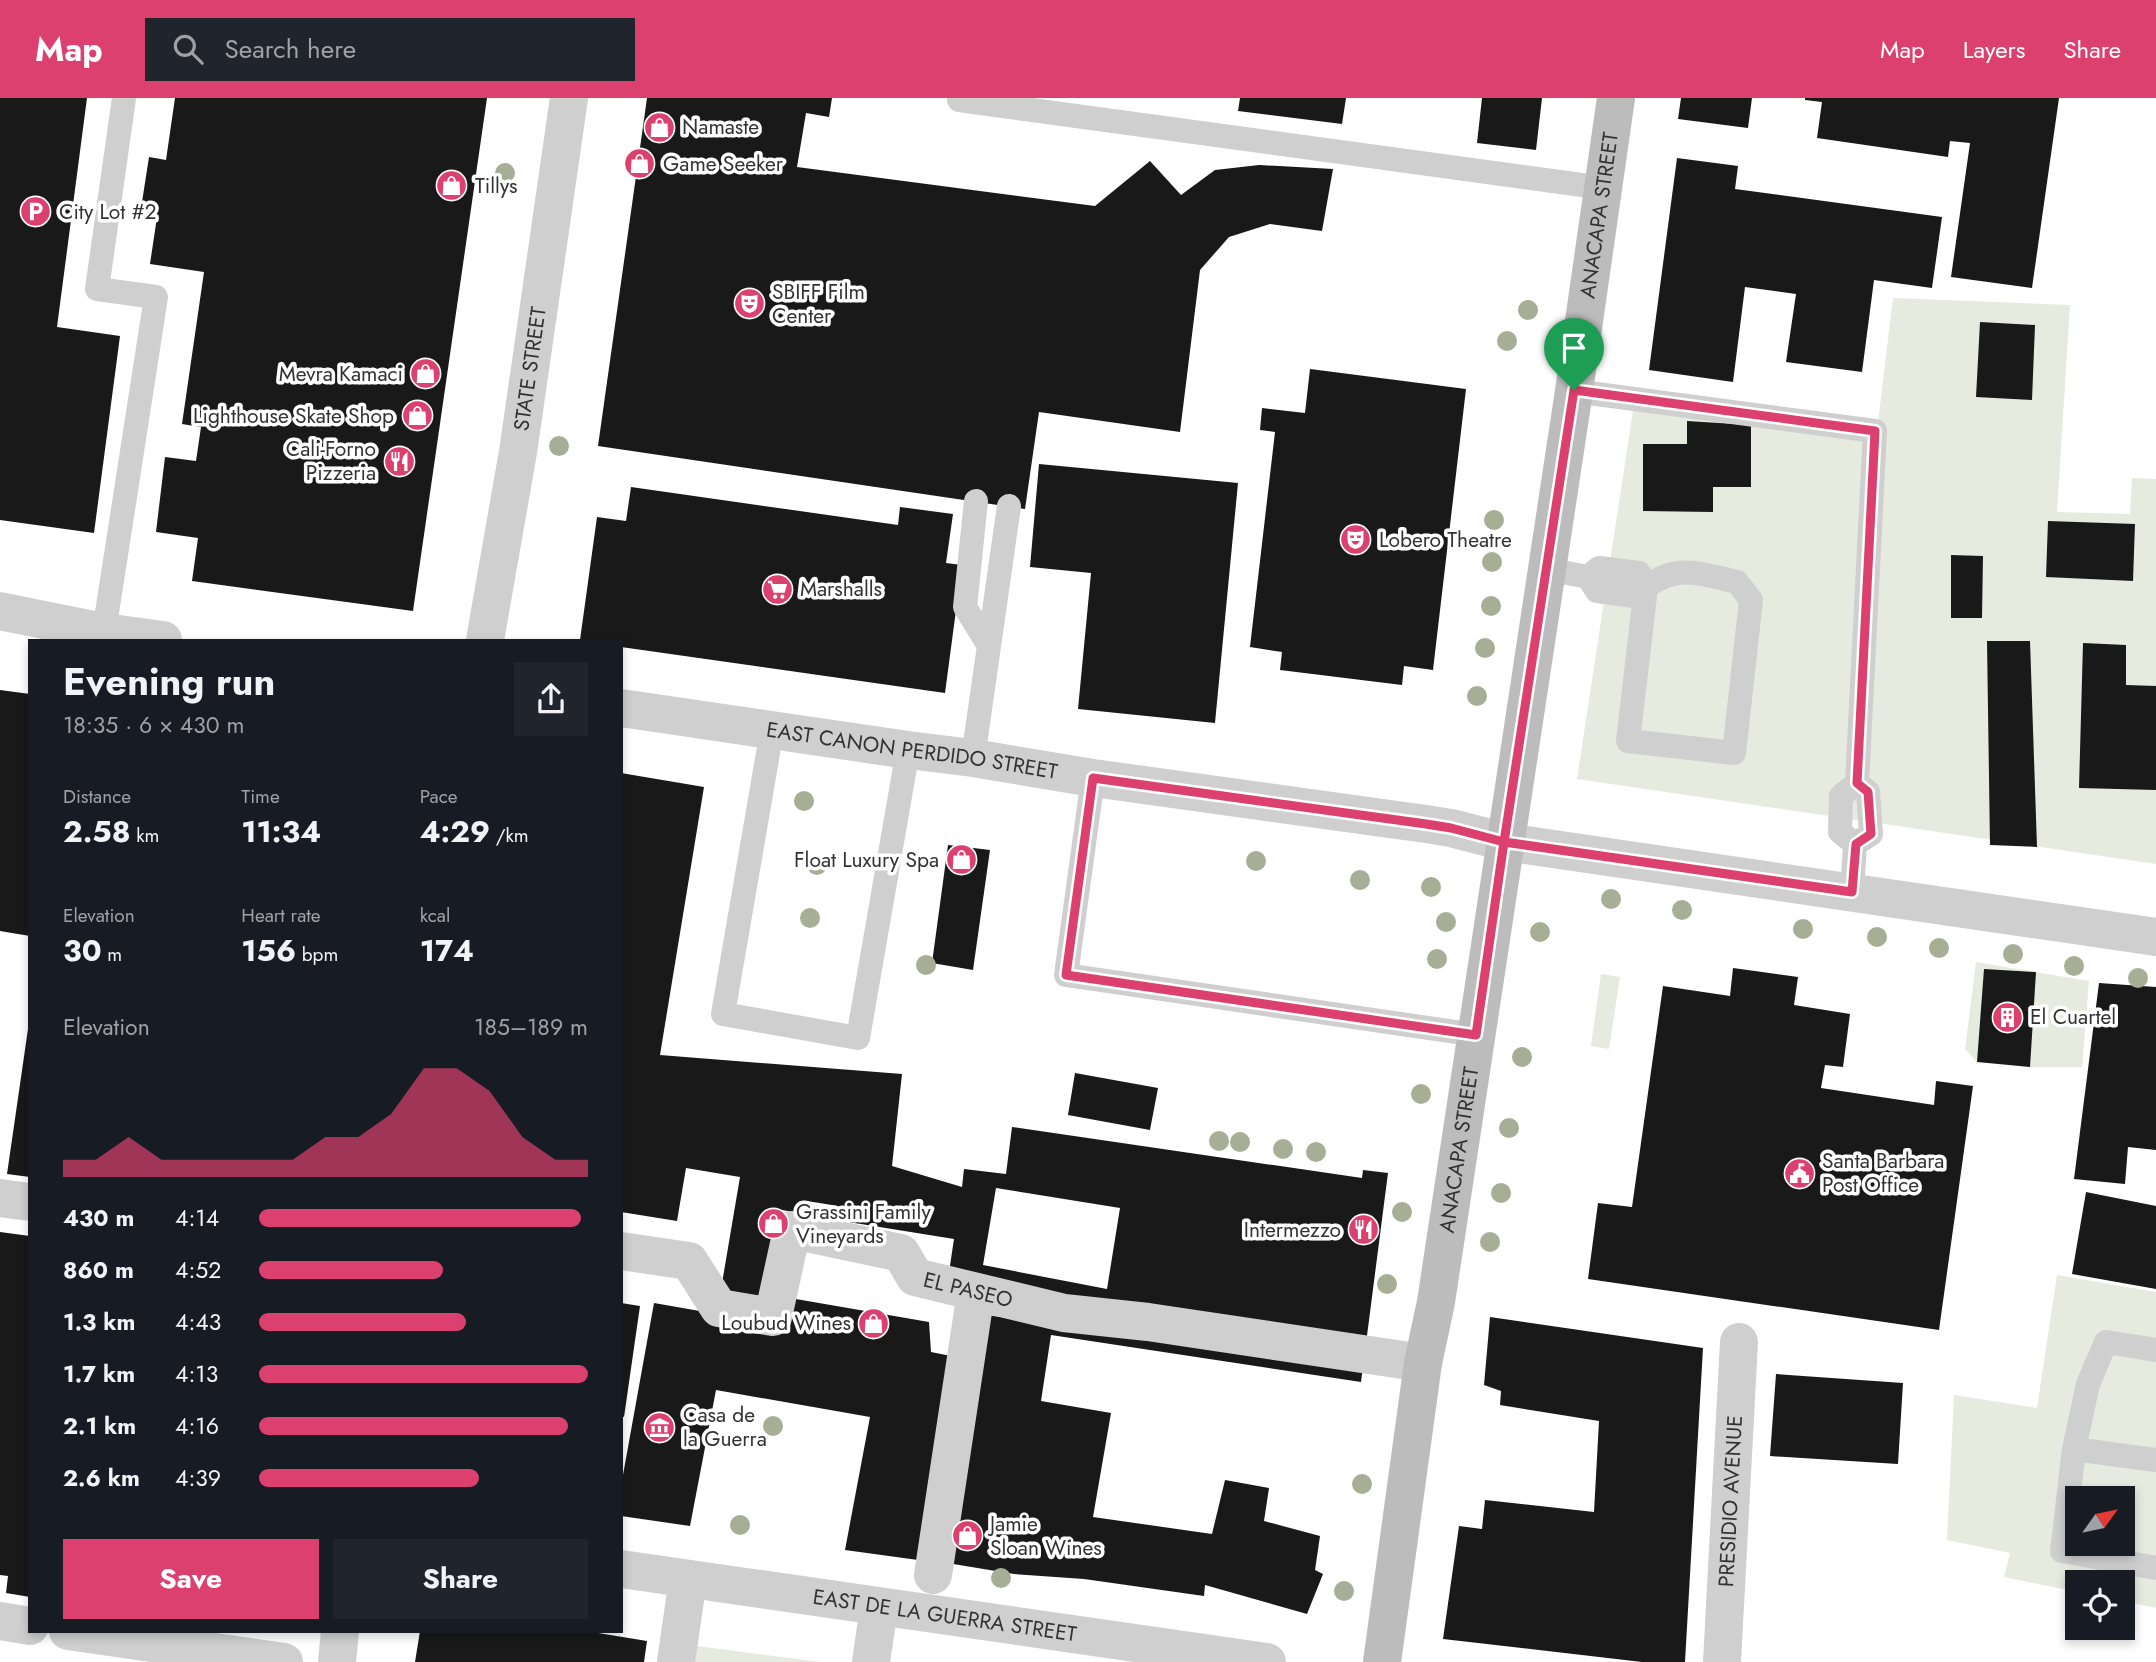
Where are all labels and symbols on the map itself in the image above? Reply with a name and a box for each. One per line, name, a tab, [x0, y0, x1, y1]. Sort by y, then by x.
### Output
shop icon: Namaste	[642, 110, 676, 144]
place label: Namaste	[682, 112, 759, 142]
street label: ANACAPA STREET	[1572, 130, 1626, 300]
shop icon: Game Seeker	[623, 147, 657, 181]
place label: Game Seeker	[663, 149, 784, 179]
shop icon: Tillys	[435, 169, 469, 203]
place label: Tillys	[475, 171, 518, 201]
parking icon: City Lot #2	[19, 195, 53, 229]
place label: City Lot #2	[59, 197, 156, 227]
place label: SBIFF Film Center	[772, 277, 865, 331]
theatre icon: SBIFF Film Center	[732, 287, 766, 321]
street label: STATE STREET	[506, 304, 554, 433]
pin	[1544, 318, 1604, 390]
shop icon: Mevra Kamaci	[409, 357, 443, 391]
place label: Mevra Kamaci	[279, 359, 403, 389]
shop icon: Lighthouse Skate Shop	[400, 399, 434, 433]
place label: Lighthouse Skate Shop	[193, 401, 394, 431]
place label: Cali-Forno Pizzeria	[286, 434, 376, 488]
restaurant icon: Cali-Forno Pizzeria	[382, 444, 416, 478]
theatre icon: Lobero Theatre	[1339, 523, 1373, 557]
place label: Lobero Theatre	[1379, 525, 1512, 555]
supermarket icon: Marshalls	[760, 572, 794, 606]
place label: Marshalls	[800, 574, 882, 604]
street label: EAST CANON PERDIDO STREET	[764, 714, 1060, 787]
shop icon: Float Luxury Spa	[945, 843, 979, 877]
place label: Float Luxury Spa	[794, 845, 939, 875]
building icon: El Cuartel	[1990, 1000, 2024, 1034]
place label: El Cuartel	[2030, 1002, 2116, 1032]
street label: ANACAPA STREET	[1432, 1065, 1486, 1235]
place label: Santa Barbara Post Office	[1822, 1146, 1944, 1200]
public building icon: Santa Barbara Post Office	[1782, 1156, 1816, 1190]
place label: Grassini Family Vineyards	[796, 1197, 931, 1251]
shop icon: Grassini Family Vineyards	[756, 1207, 790, 1241]
restaurant icon: Intermezzo	[1347, 1213, 1381, 1247]
place label: Intermezzo	[1244, 1215, 1341, 1245]
street label: EL PASEO	[920, 1265, 1016, 1315]
shop icon: Loubud Wines	[857, 1306, 891, 1340]
place label: Loubud Wines	[721, 1308, 851, 1338]
place label: Casa de la Guerra	[683, 1400, 767, 1454]
museum icon: Casa de la Guerra	[643, 1410, 677, 1444]
street label: PRESIDIO AVENUE	[1711, 1415, 1750, 1588]
north arrow	[2065, 1486, 2135, 1556]
place label: Jamie Sloan Wines	[987, 1509, 1102, 1563]
shop icon: Jamie Sloan Wines	[950, 1519, 984, 1553]
street label: EAST DE LA GUERRA STREET	[811, 1582, 1079, 1649]

